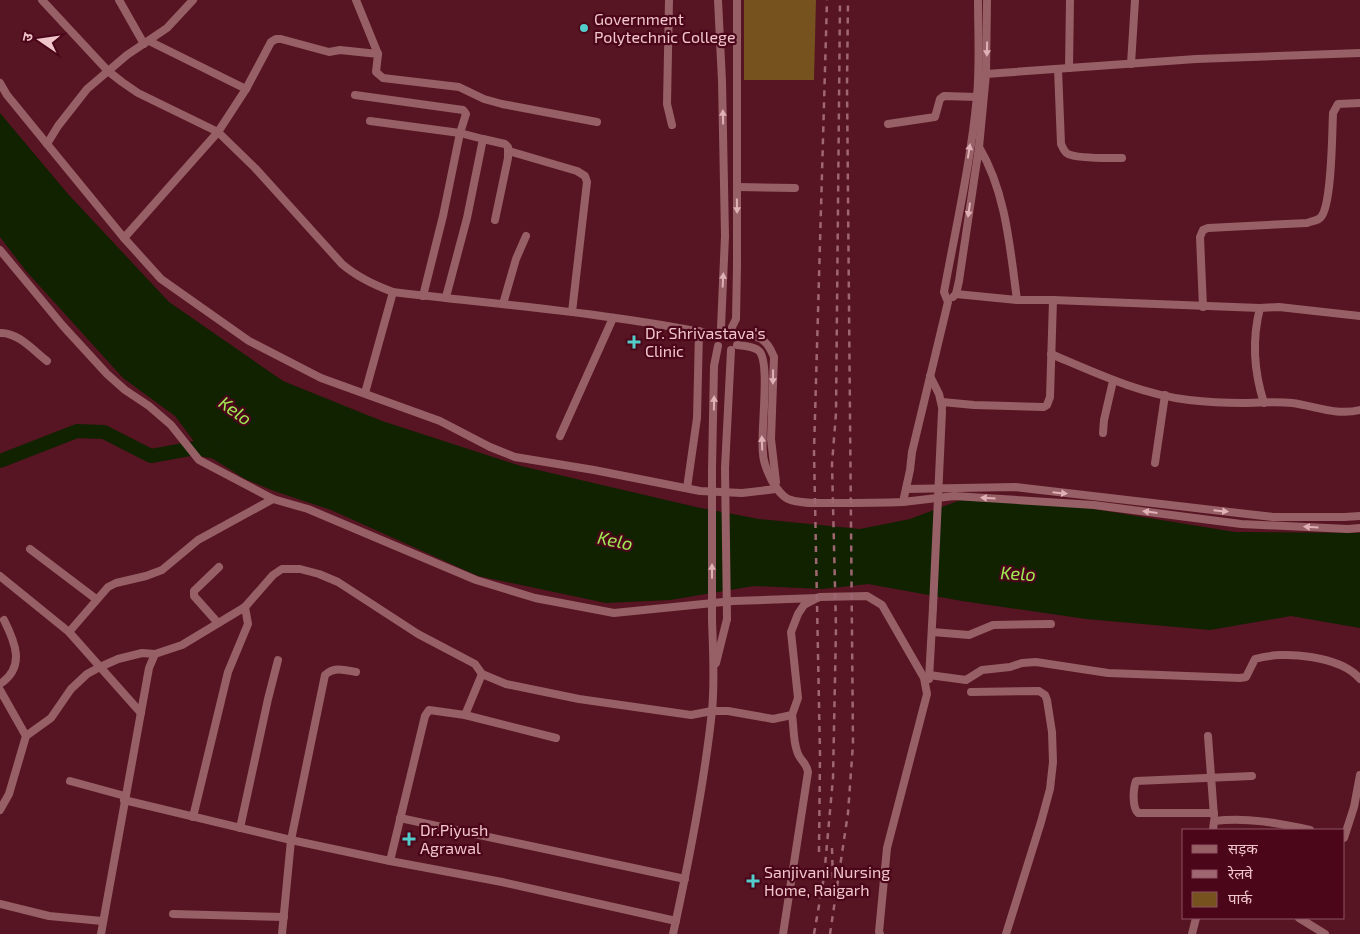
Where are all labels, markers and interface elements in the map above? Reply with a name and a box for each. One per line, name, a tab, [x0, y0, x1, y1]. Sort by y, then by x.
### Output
place label: Government Polytechnic College	[594, 9, 736, 46]
north arrow	[15, 15, 65, 65]
marker: Government Polytechnic College	[578, 22, 590, 34]
text: उ	[18, 30, 36, 43]
one-way arrow	[982, 41, 990, 57]
one-way arrow	[719, 109, 727, 125]
one-way arrow	[965, 143, 973, 159]
one-way arrow	[733, 198, 741, 214]
one-way arrow	[965, 202, 973, 218]
one-way arrow	[719, 271, 727, 287]
place label: Dr. Shrivastava's Clinic	[645, 323, 766, 360]
marker: Dr. Shrivastava's Clinic	[627, 335, 641, 349]
one-way arrow	[769, 370, 777, 386]
water label: Kelo	[215, 391, 256, 430]
one-way arrow	[710, 394, 718, 410]
one-way arrow	[758, 435, 766, 451]
one-way arrow	[1052, 489, 1068, 497]
one-way arrow	[980, 494, 996, 502]
one-way arrow	[1213, 507, 1229, 515]
one-way arrow	[1141, 508, 1157, 516]
one-way arrow	[1303, 523, 1319, 531]
water label: Kelo	[596, 526, 635, 554]
water label: Kelo	[1000, 561, 1036, 585]
one-way arrow	[708, 563, 716, 579]
place label: Dr.Piyush Agrawal	[420, 820, 488, 857]
legend	[1182, 829, 1345, 919]
marker: Dr.Piyush Agrawal	[402, 832, 416, 846]
text: सड़क	[1228, 839, 1258, 857]
place label: Sanjivani Nursing Home, Raigarh	[764, 862, 890, 899]
text: रेलवे	[1227, 864, 1253, 882]
marker: Sanjivani Nursing Home, Raigarh	[746, 874, 760, 888]
text: पार्क	[1228, 889, 1252, 907]

